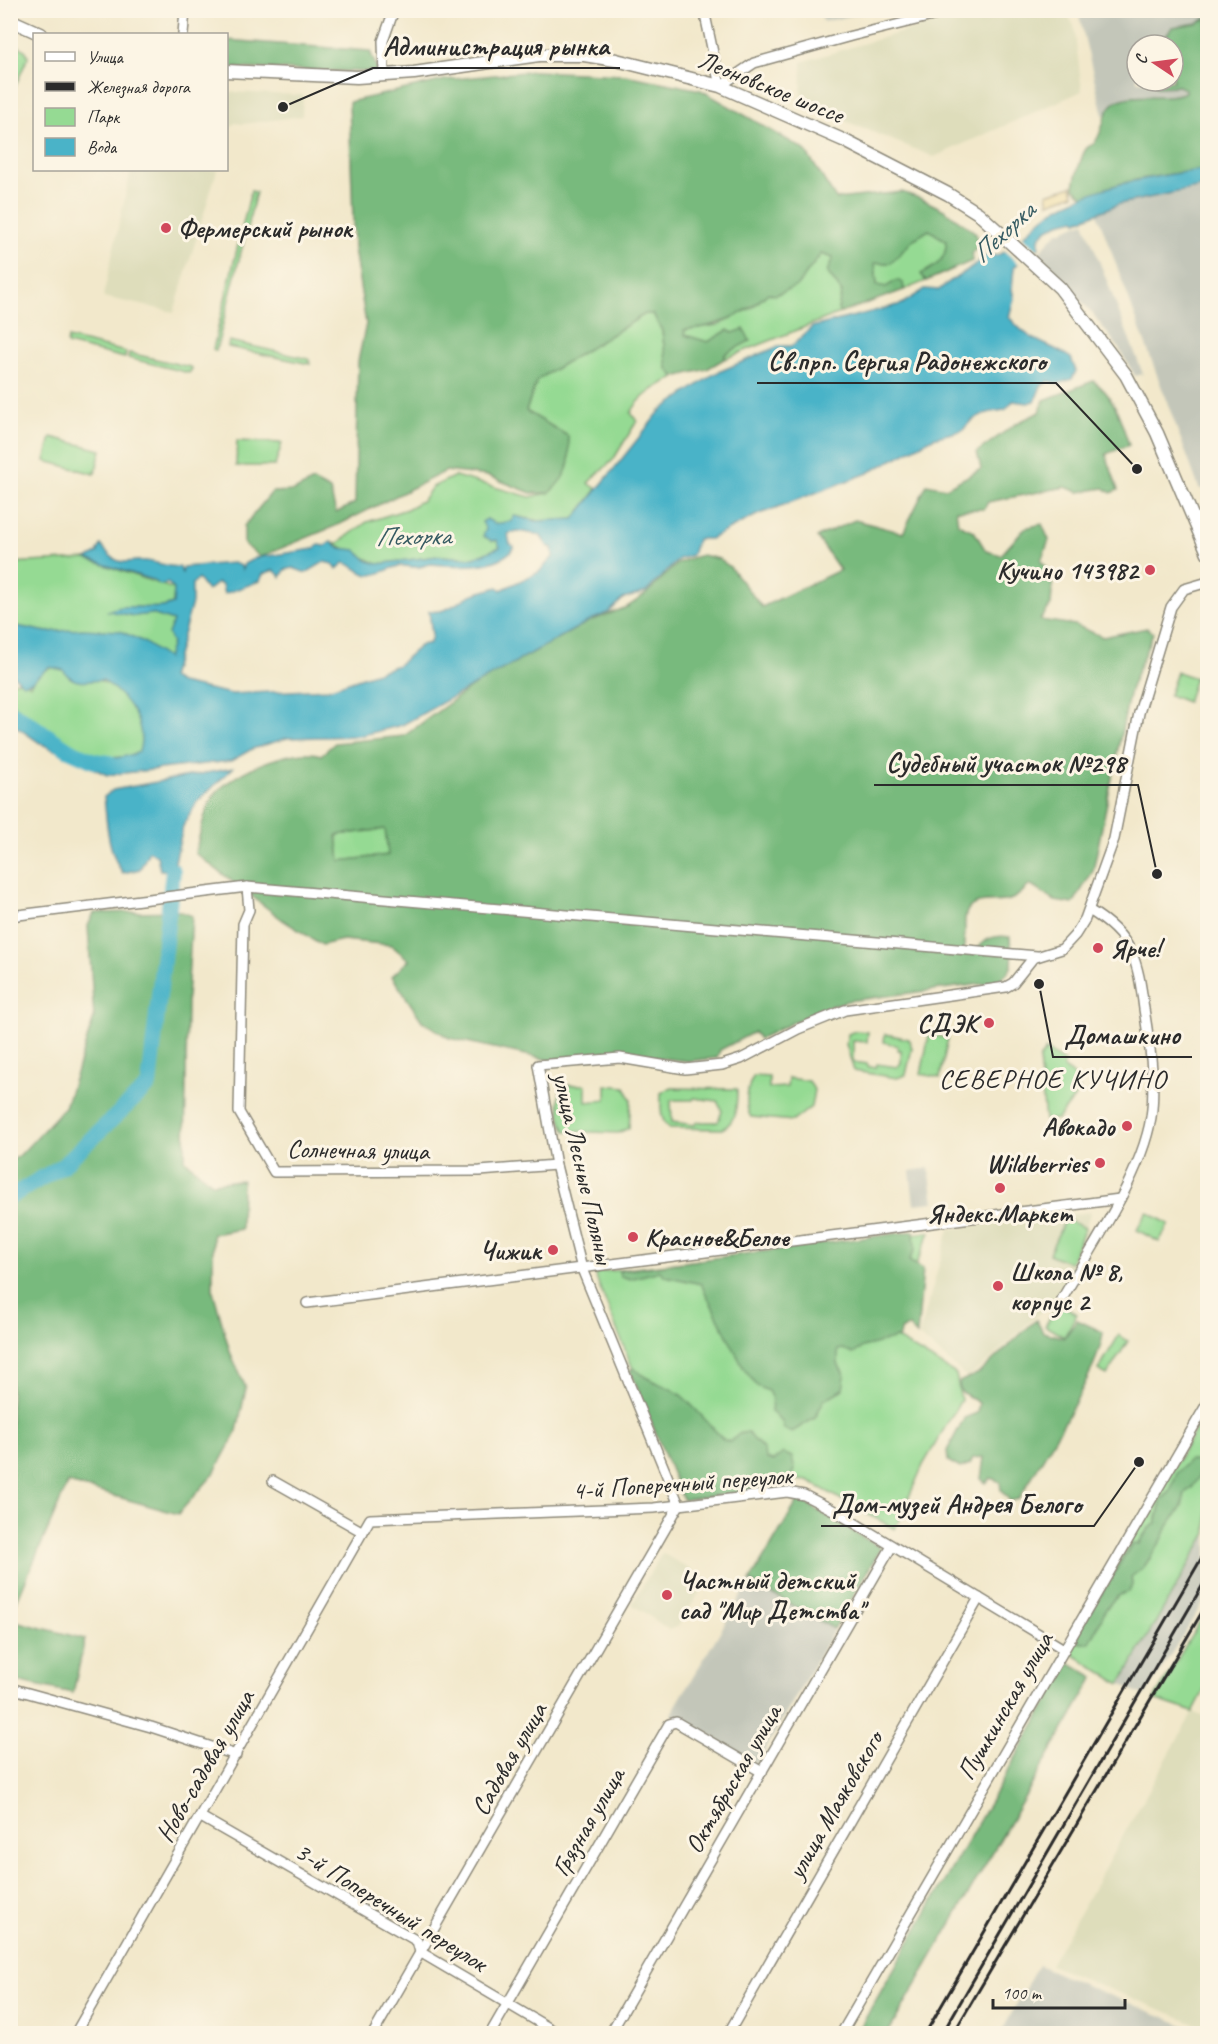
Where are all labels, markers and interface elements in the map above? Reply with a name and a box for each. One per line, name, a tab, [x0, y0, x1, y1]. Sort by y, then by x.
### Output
callout: Администрация рынка	[373, 23, 620, 68]
text: Администрация рынка	[383, 29, 611, 63]
legend	[33, 33, 228, 171]
north arrow	[1125, 33, 1185, 93]
street label: Леоновское шоссе	[693, 43, 851, 132]
text: Улица	[87, 46, 124, 68]
text: С	[1131, 52, 1152, 66]
text: Железная дорога	[87, 76, 191, 99]
text: Парк	[87, 106, 121, 128]
text: Вода	[87, 136, 118, 158]
water label: Пехорка	[964, 192, 1044, 270]
place label: Фермерский рынок	[178, 212, 354, 245]
marker: Фермерский рынок	[159, 221, 173, 235]
callout: Св.прп. Сергия Радонежского	[757, 338, 1056, 383]
text: Св.прп. Сергия Радонежского	[768, 344, 1048, 378]
water label: Пехорка	[375, 518, 454, 554]
place label: Кучино 143982	[997, 554, 1140, 587]
marker: Кучино 143982	[1143, 563, 1157, 577]
callout: Судебный участок №298	[874, 740, 1138, 785]
text: Судебный участок №298	[886, 746, 1129, 780]
place label: Ярче!	[1110, 932, 1166, 965]
marker: Ярче!	[1091, 941, 1105, 955]
place label: СДЭК	[917, 1007, 983, 1040]
callout: Домашкино	[1053, 1012, 1192, 1057]
marker: СДЭК	[982, 1016, 996, 1030]
text: Домашкино	[1064, 1018, 1182, 1052]
district label: СЕВЕРНОЕ КУЧИНО	[939, 1062, 1168, 1096]
street label: улица Лесные Поляны	[544, 1067, 622, 1269]
place label: Авокадо	[1042, 1110, 1117, 1143]
marker: Авокадо	[1120, 1119, 1134, 1133]
street label: Солнечная улица	[287, 1132, 431, 1168]
place label: Wildberries	[986, 1147, 1091, 1180]
marker: Wildberries	[1093, 1156, 1107, 1170]
marker: Яндекс.Маркет	[993, 1181, 1007, 1195]
place label: Яндекс.Маркет	[927, 1197, 1074, 1230]
place label: Красное&Белое	[645, 1221, 791, 1254]
marker: Красное&Белое	[626, 1230, 640, 1244]
place label: Чижик	[479, 1234, 543, 1267]
marker: Чижик	[546, 1243, 560, 1257]
place label: Школа № 8, корпус 2	[1010, 1255, 1123, 1318]
marker: Школа № 8, корпус 2	[991, 1279, 1005, 1293]
street label: 4-й Поперечный переулок	[571, 1459, 795, 1507]
callout: Дом-музей Андрея Белого	[821, 1481, 1094, 1526]
text: Дом-музей Андрея Белого	[832, 1487, 1084, 1521]
place label: Частный детский сад "Мир Детства"	[679, 1564, 870, 1627]
marker: Частный детский сад "Мир Детства"	[660, 1588, 674, 1602]
street label: Пушкинская улица	[949, 1625, 1061, 1786]
street label: Ново-садовая улица	[148, 1683, 263, 1848]
street label: Садовая улица	[464, 1695, 555, 1821]
street label: Октябрьская улица	[677, 1697, 790, 1859]
street label: улица Маяковского	[778, 1723, 892, 1887]
street label: Грязная улица	[544, 1760, 633, 1882]
street label: 3-й Поперечный переулок	[289, 1835, 495, 1981]
scale bar	[993, 1972, 1125, 2010]
text: 100 m	[1002, 1982, 1043, 2004]

